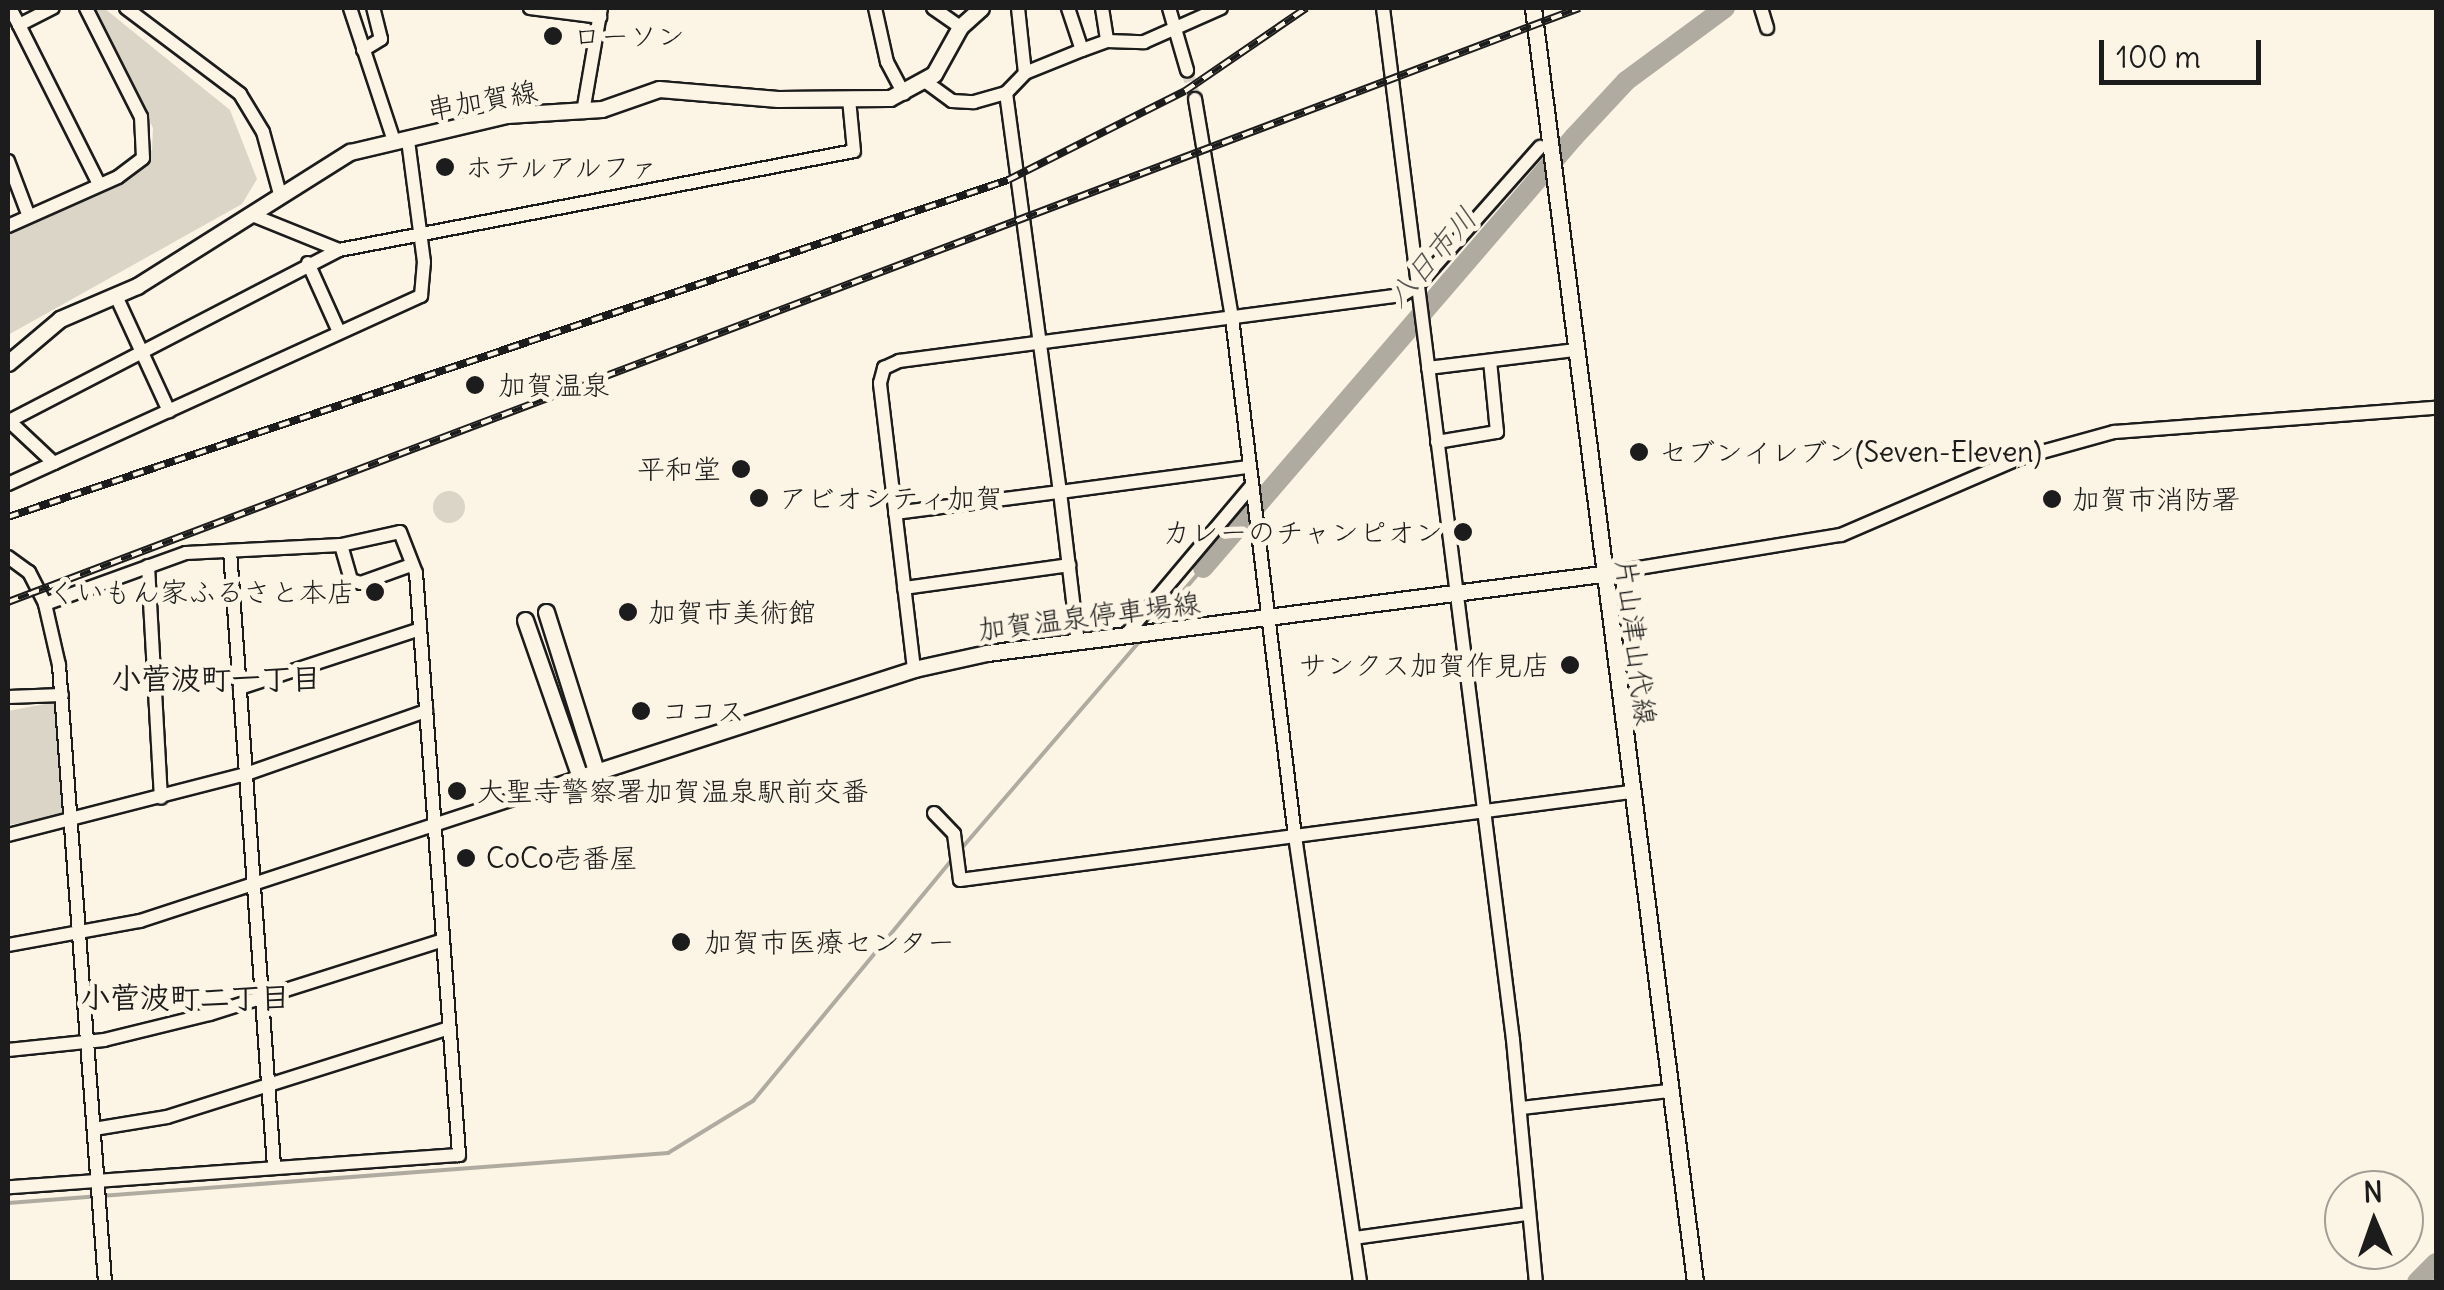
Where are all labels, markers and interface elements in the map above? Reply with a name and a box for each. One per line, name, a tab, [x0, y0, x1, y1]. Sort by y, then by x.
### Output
place label: ローソン	[573, 19, 685, 53]
scale bar	[2104, 20, 2266, 82]
marker: ローソン	[542, 25, 564, 47]
text: 100 m	[2116, 38, 2201, 76]
street label: 串加賀線	[424, 74, 540, 126]
place label: ホテルアルファ	[465, 150, 661, 184]
marker: ホテルアルファ	[434, 156, 456, 178]
water label: 八日市川	[1378, 200, 1484, 314]
place label: 加賀温泉	[498, 368, 610, 402]
marker: 加賀温泉	[462, 372, 488, 398]
place label: セブンイレブン(Seven-Eleven)	[1659, 435, 2041, 469]
marker: セブンイレブン(Seven-Eleven)	[1628, 441, 1650, 463]
place label: 平和堂	[637, 452, 721, 486]
marker: 平和堂	[730, 458, 752, 480]
place label: アビオシティ加賀	[779, 481, 1003, 515]
place label: 加賀市消防署	[2072, 482, 2240, 516]
marker: アビオシティ加賀	[748, 487, 770, 509]
marker: 加賀市消防署	[2041, 488, 2063, 510]
place label: カレーのチャンピオン	[1162, 515, 1443, 549]
marker: カレーのチャンピオン	[1452, 521, 1474, 543]
street label: 片山津山代線	[1609, 557, 1663, 727]
place label: くいもん家ふるさと本店	[47, 575, 355, 609]
marker: くいもん家ふるさと本店	[364, 581, 386, 603]
street label: 加賀温泉停車場線	[976, 586, 1202, 646]
place label: 加賀市美術館	[648, 595, 816, 629]
marker: 加賀市美術館	[617, 601, 639, 623]
place label: サンクス加賀作見店	[1298, 648, 1550, 682]
marker: サンクス加賀作見店	[1559, 654, 1581, 676]
district label: 小菅波町一丁目	[111, 660, 321, 696]
place label: ココス	[661, 694, 745, 728]
marker: ココス	[630, 700, 652, 722]
place label: 大聖寺警察署加賀温泉駅前交番	[477, 774, 869, 808]
marker: 大聖寺警察署加賀温泉駅前交番	[446, 780, 468, 802]
place label: CoCo壱番屋	[486, 841, 638, 875]
marker: CoCo壱番屋	[455, 847, 477, 869]
place label: 加賀市医療センター	[704, 925, 956, 959]
marker: 加賀市医療センター	[668, 929, 694, 955]
district label: 小菅波町二丁目	[80, 979, 290, 1015]
north arrow	[2324, 1170, 2424, 1270]
text: N	[2363, 1174, 2383, 1210]

